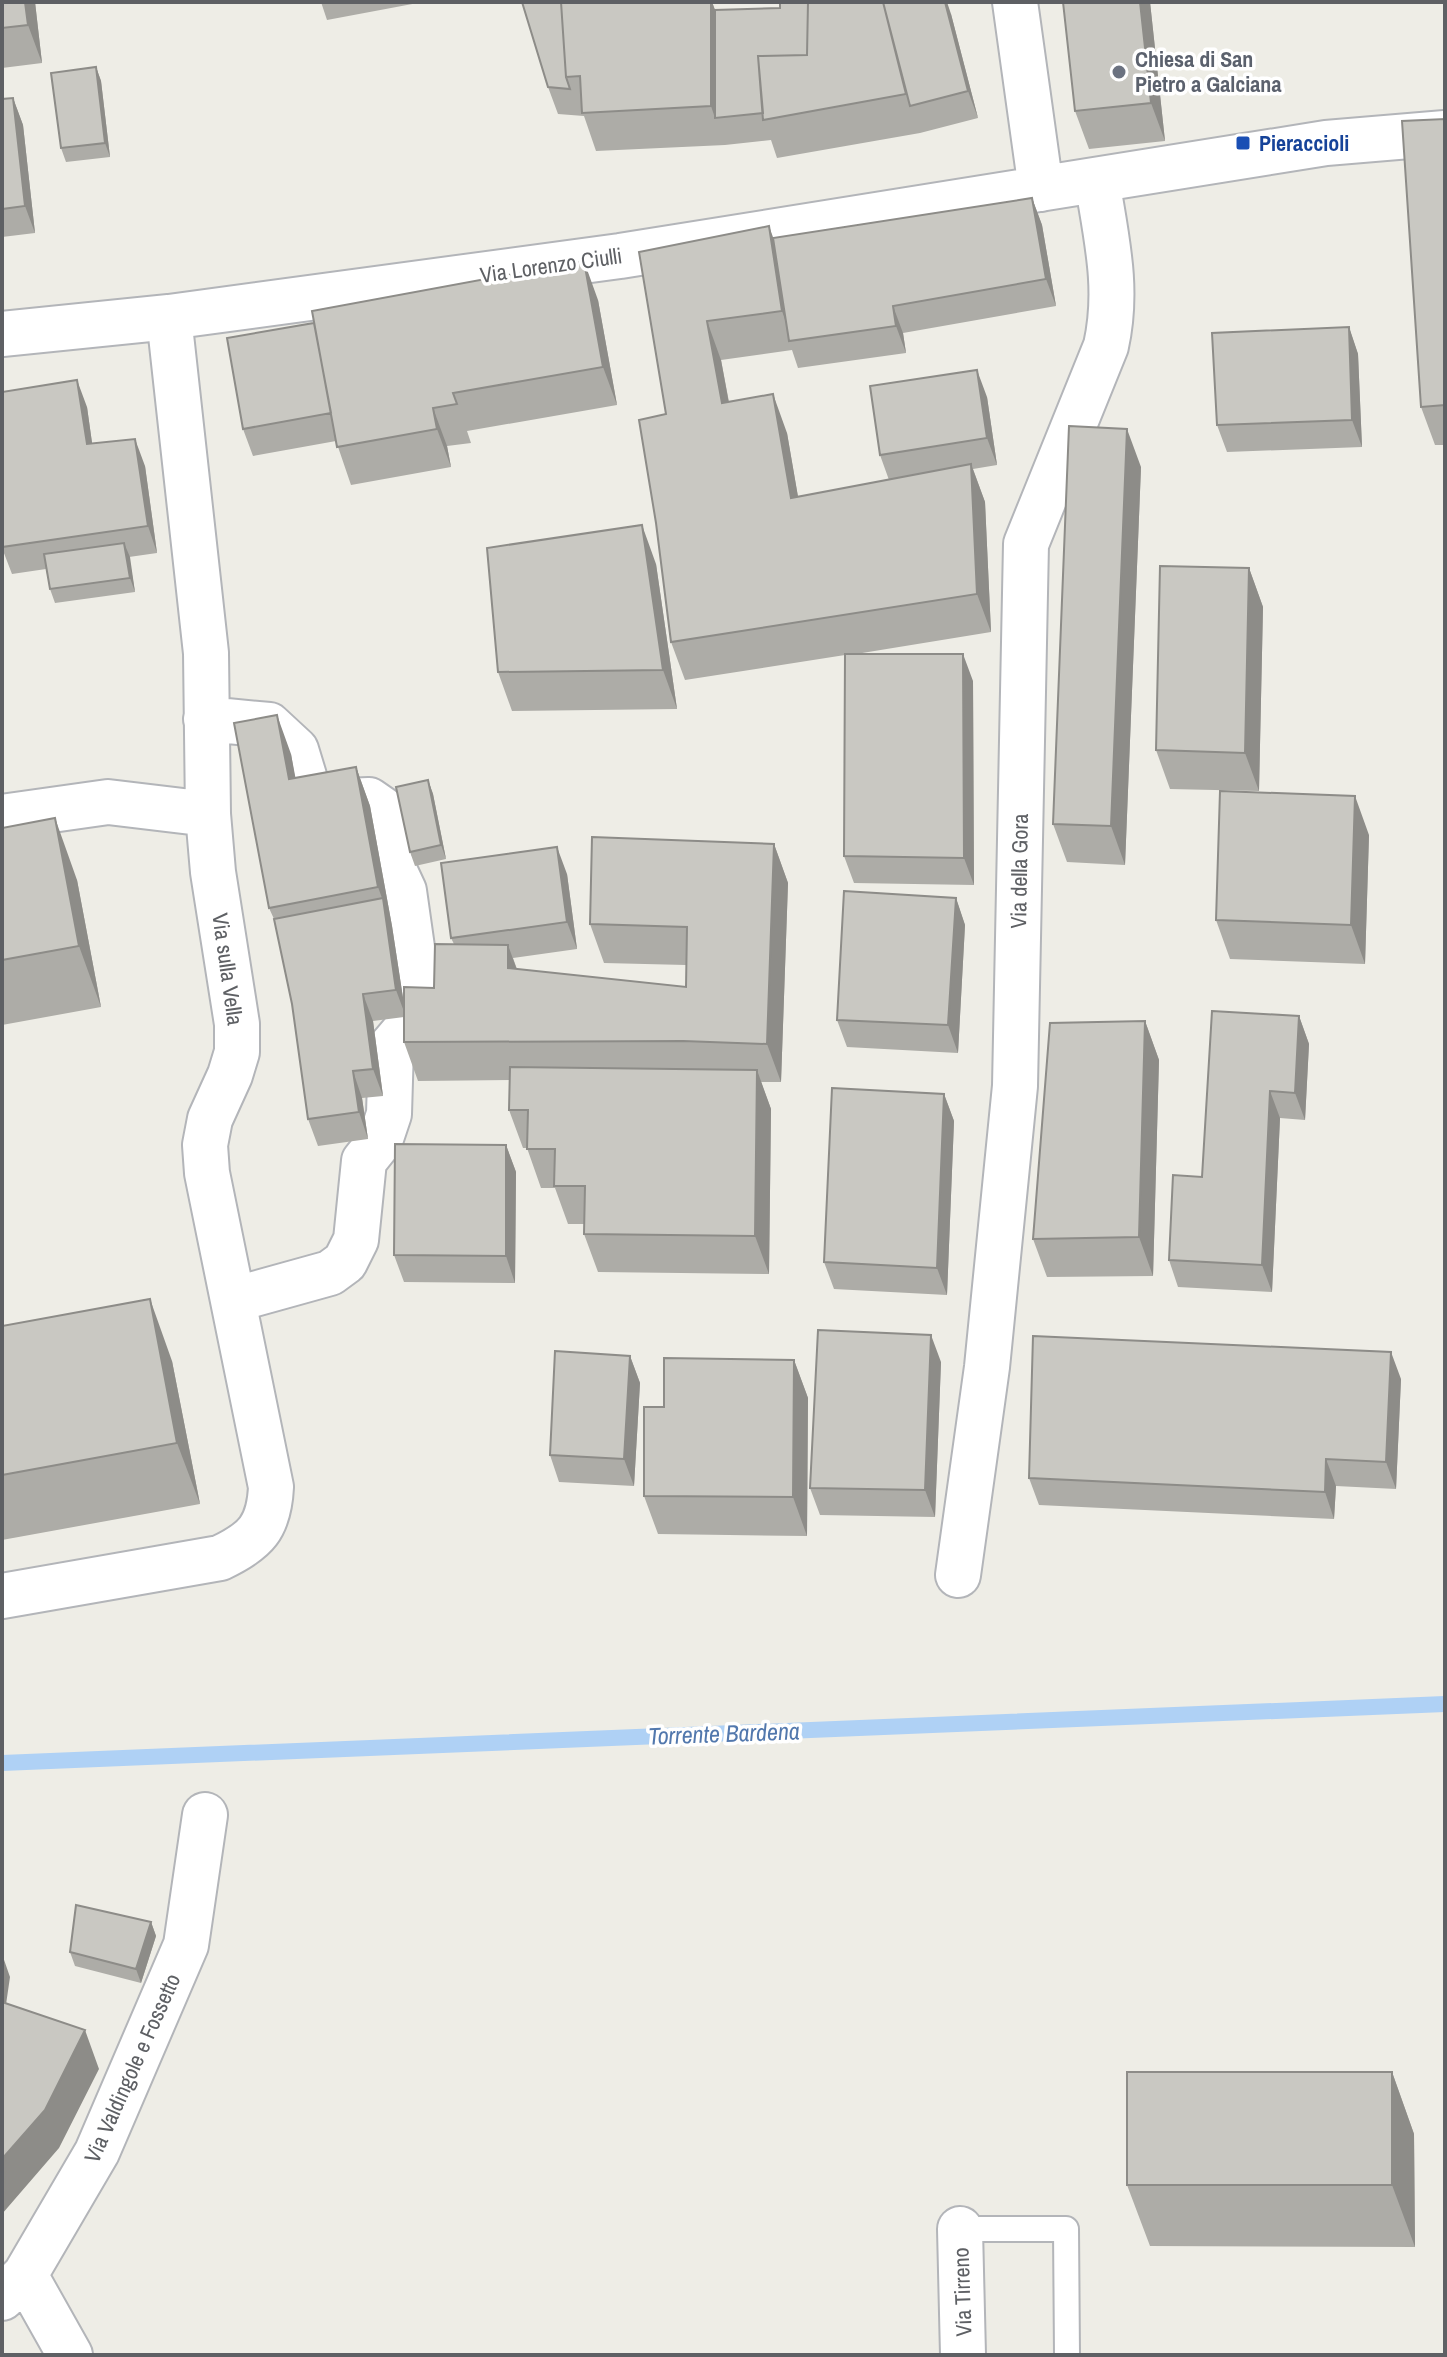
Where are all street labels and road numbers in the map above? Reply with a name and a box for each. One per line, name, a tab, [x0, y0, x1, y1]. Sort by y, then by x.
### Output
street label: Via Lorenzo Ciulli	[478, 240, 624, 290]
street label: Via della Gora	[1003, 813, 1035, 929]
street label: Via sulla Vella	[205, 911, 251, 1027]
street label: Via Valdingole e Fossetto	[77, 1969, 187, 2167]
street label: Via Tirreno	[945, 2247, 979, 2337]

